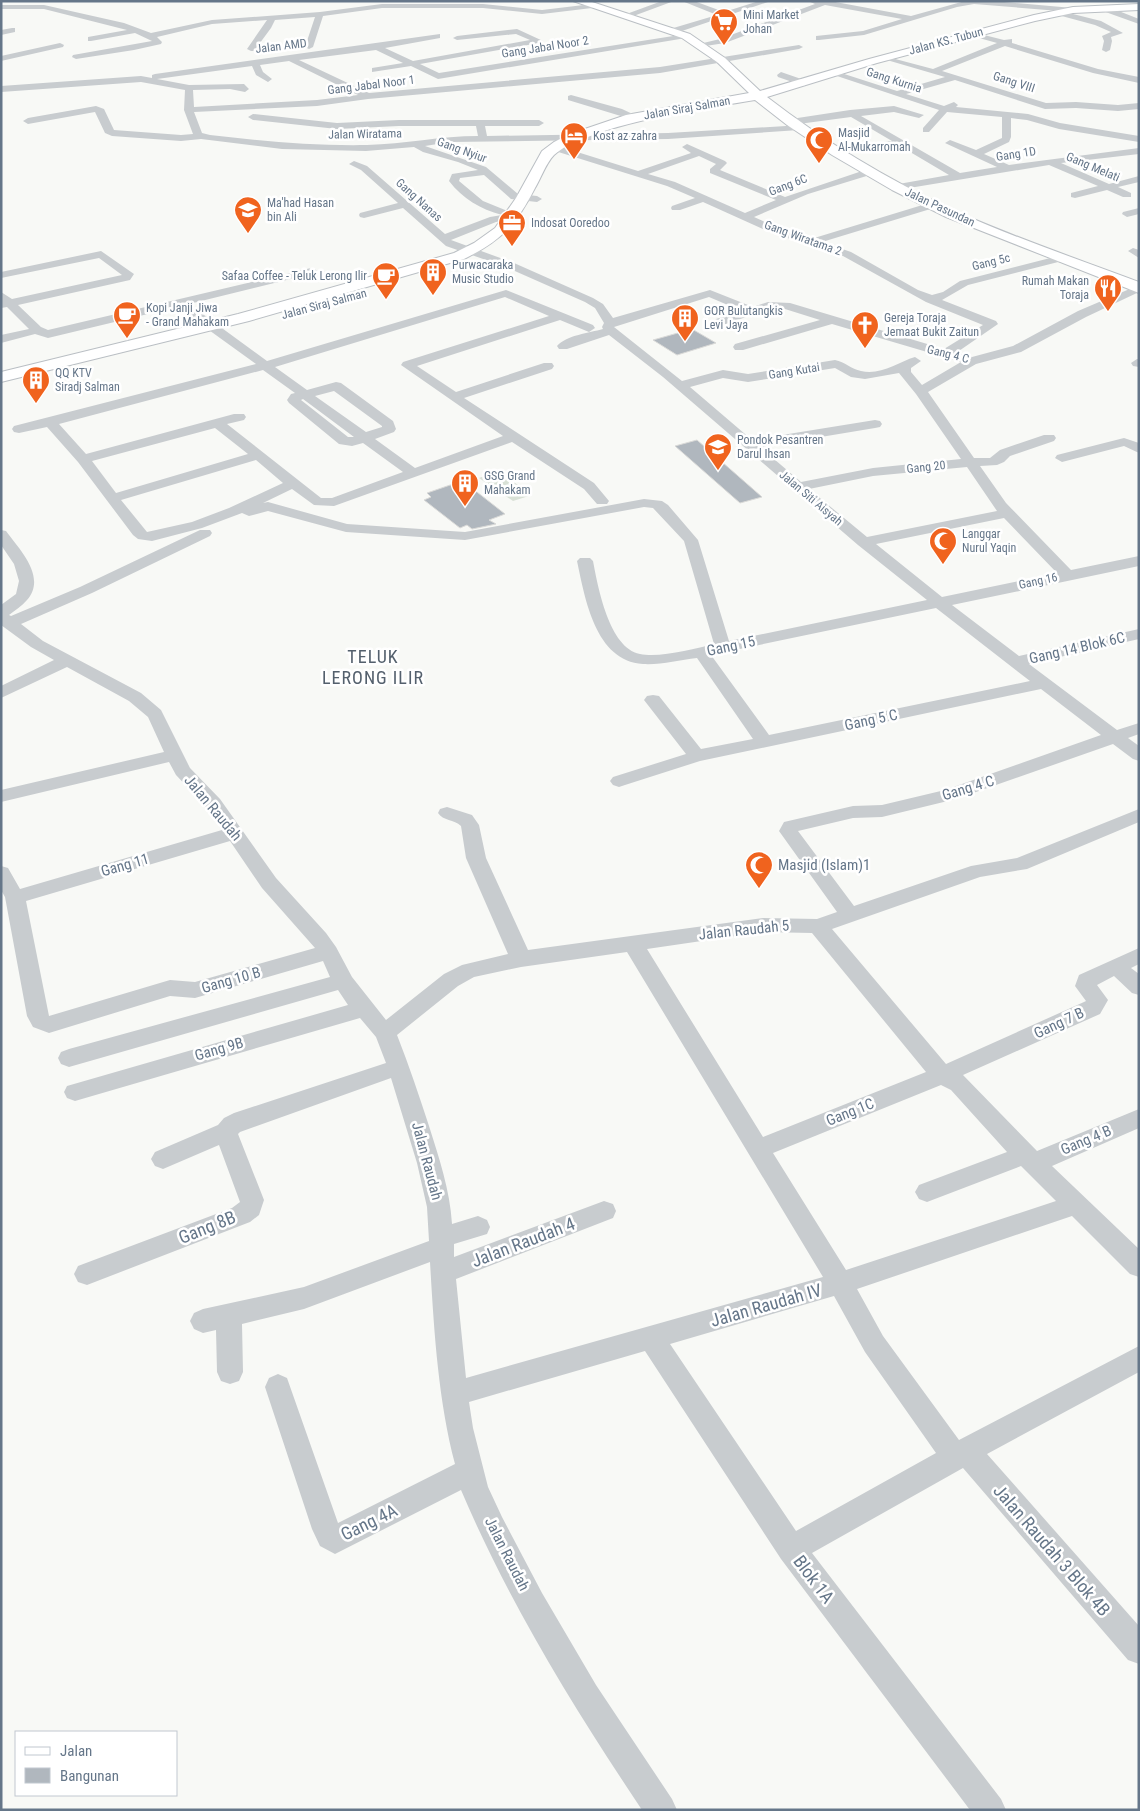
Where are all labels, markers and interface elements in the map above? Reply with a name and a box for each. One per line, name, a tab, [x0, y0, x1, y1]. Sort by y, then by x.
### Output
supermarket icon: Mini Market Johan	[709, 7, 739, 46]
place label: Mini Market Johan	[743, 8, 800, 36]
street label: Jalan KS. Tubun	[907, 24, 985, 58]
street label: Gang Jabal Noor 2	[501, 33, 590, 61]
street label: Jalan AMD	[255, 36, 308, 56]
street label: Gang Kurnia	[864, 64, 924, 96]
street label: Gang VIII	[991, 69, 1037, 95]
street label: Gang Jabal Noor 1	[327, 73, 415, 97]
street label: Jalan Siraj Salman	[643, 93, 731, 122]
hotel icon: Kost az zahra	[559, 121, 589, 160]
mosque icon: Masjid Al-Mukarromah	[804, 125, 834, 164]
street label: Jalan Wiratama	[328, 126, 402, 142]
place label: Masjid Al-Mukarromah	[838, 126, 911, 154]
place label: Kost az zahra	[593, 129, 657, 143]
street label: Gang Nyiur	[435, 135, 489, 166]
street label: Gang 1D	[995, 144, 1037, 164]
street label: Gang Melati	[1064, 149, 1122, 185]
street label: Gang 6C	[767, 171, 809, 199]
street label: Gang Nanas	[393, 176, 445, 224]
street label: Jalan Pasundan	[903, 185, 977, 229]
school or university icon: Ma'had Hasan bin Ali	[233, 195, 263, 234]
place label: Ma'had Hasan bin Ali	[267, 196, 334, 224]
office icon: Indosat Ooredoo	[497, 208, 527, 247]
place label: Indosat Ooredoo	[531, 216, 610, 230]
street label: Gang Wiratama 2	[762, 218, 844, 258]
street label: Gang 5c	[970, 250, 1012, 273]
building icon: Purwacaraka Music Studio	[418, 257, 448, 296]
place label: Purwacaraka Music Studio	[452, 258, 514, 286]
cafe icon: Safaa Coffee - Teluk Lerong Ilir	[371, 261, 401, 300]
place label: Safaa Coffee - Teluk Lerong Ilir	[222, 269, 367, 283]
restaurant icon: Rumah Makan Toraja	[1093, 273, 1123, 312]
place label: Rumah Makan Toraja	[1022, 274, 1089, 302]
street label: Jalan Siraj Salman	[280, 286, 368, 322]
cafe icon: Kopi Janji Jiwa - Grand Mahakam	[112, 300, 142, 339]
place label: Kopi Janji Jiwa - Grand Mahakam	[146, 301, 229, 329]
building icon: GOR Bulutangkis Levi Jaya	[670, 303, 700, 342]
place label: GOR Bulutangkis Levi Jaya	[704, 304, 783, 332]
church icon: Gereja Toraja Jemaat Bukit Zaitun	[850, 310, 880, 349]
place label: Gereja Toraja Jemaat Bukit Zaitun	[884, 311, 979, 339]
street label: Gang 4 C	[926, 342, 971, 366]
street label: Gang Kutai	[767, 360, 821, 382]
building icon: QQ KTV Siradj Salman	[21, 365, 51, 404]
place label: QQ KTV Siradj Salman	[55, 366, 120, 394]
school or university icon: Pondok Pesantren Darul Ihsan	[703, 432, 733, 471]
place label: Pondok Pesantren Darul Ihsan	[737, 433, 824, 461]
street label: Gang 20	[906, 458, 946, 476]
street label: Jalan Siti Aisyah	[777, 467, 846, 529]
building icon: GSG Grand Mahakam	[450, 468, 480, 507]
place label: GSG Grand Mahakam	[484, 469, 535, 497]
mosque icon: Langgar Nurul Yaqin	[928, 526, 958, 565]
place label: Langgar Nurul Yaqin	[962, 527, 1017, 555]
street label: Gang 16	[1017, 570, 1059, 592]
street label: Gang 14 Blok 6C	[1027, 628, 1127, 668]
street label: Gang 15	[705, 632, 757, 660]
district label: TELUK LERONG ILIR	[322, 646, 424, 688]
street label: Gang 5 C	[843, 706, 899, 734]
street label: Jalan Raudah	[180, 772, 246, 844]
street label: Gang 4 C	[940, 772, 996, 804]
street label: Gang 11	[99, 850, 151, 880]
mosque icon: Masjid (Islam)1	[744, 850, 774, 889]
place label: Masjid (Islam)1	[778, 856, 870, 874]
street label: Jalan Raudah 5	[698, 916, 790, 944]
street label: Gang 10 B	[199, 963, 263, 997]
street label: Gang 7 B	[1031, 1004, 1087, 1042]
street label: Gang 9B	[193, 1033, 245, 1065]
street label: Gang 1C	[823, 1094, 877, 1130]
street label: Jalan Raudah	[408, 1120, 446, 1202]
street label: Gang 4 B	[1058, 1121, 1114, 1159]
street label: Gang 8B	[175, 1206, 239, 1248]
street label: Jalan Raudah 4	[468, 1213, 578, 1271]
street label: Jalan Raudah IV	[708, 1279, 824, 1331]
street label: Jalan Raudah 3 Blok 4B	[989, 1480, 1115, 1620]
street label: Gang 4A	[337, 1499, 401, 1545]
street label: Jalan Raudah	[481, 1514, 533, 1594]
street label: Blok 1A	[789, 1551, 839, 1608]
legend	[15, 1731, 178, 1796]
text: Jalan	[60, 1742, 92, 1760]
text: Bangunan	[60, 1767, 119, 1785]

